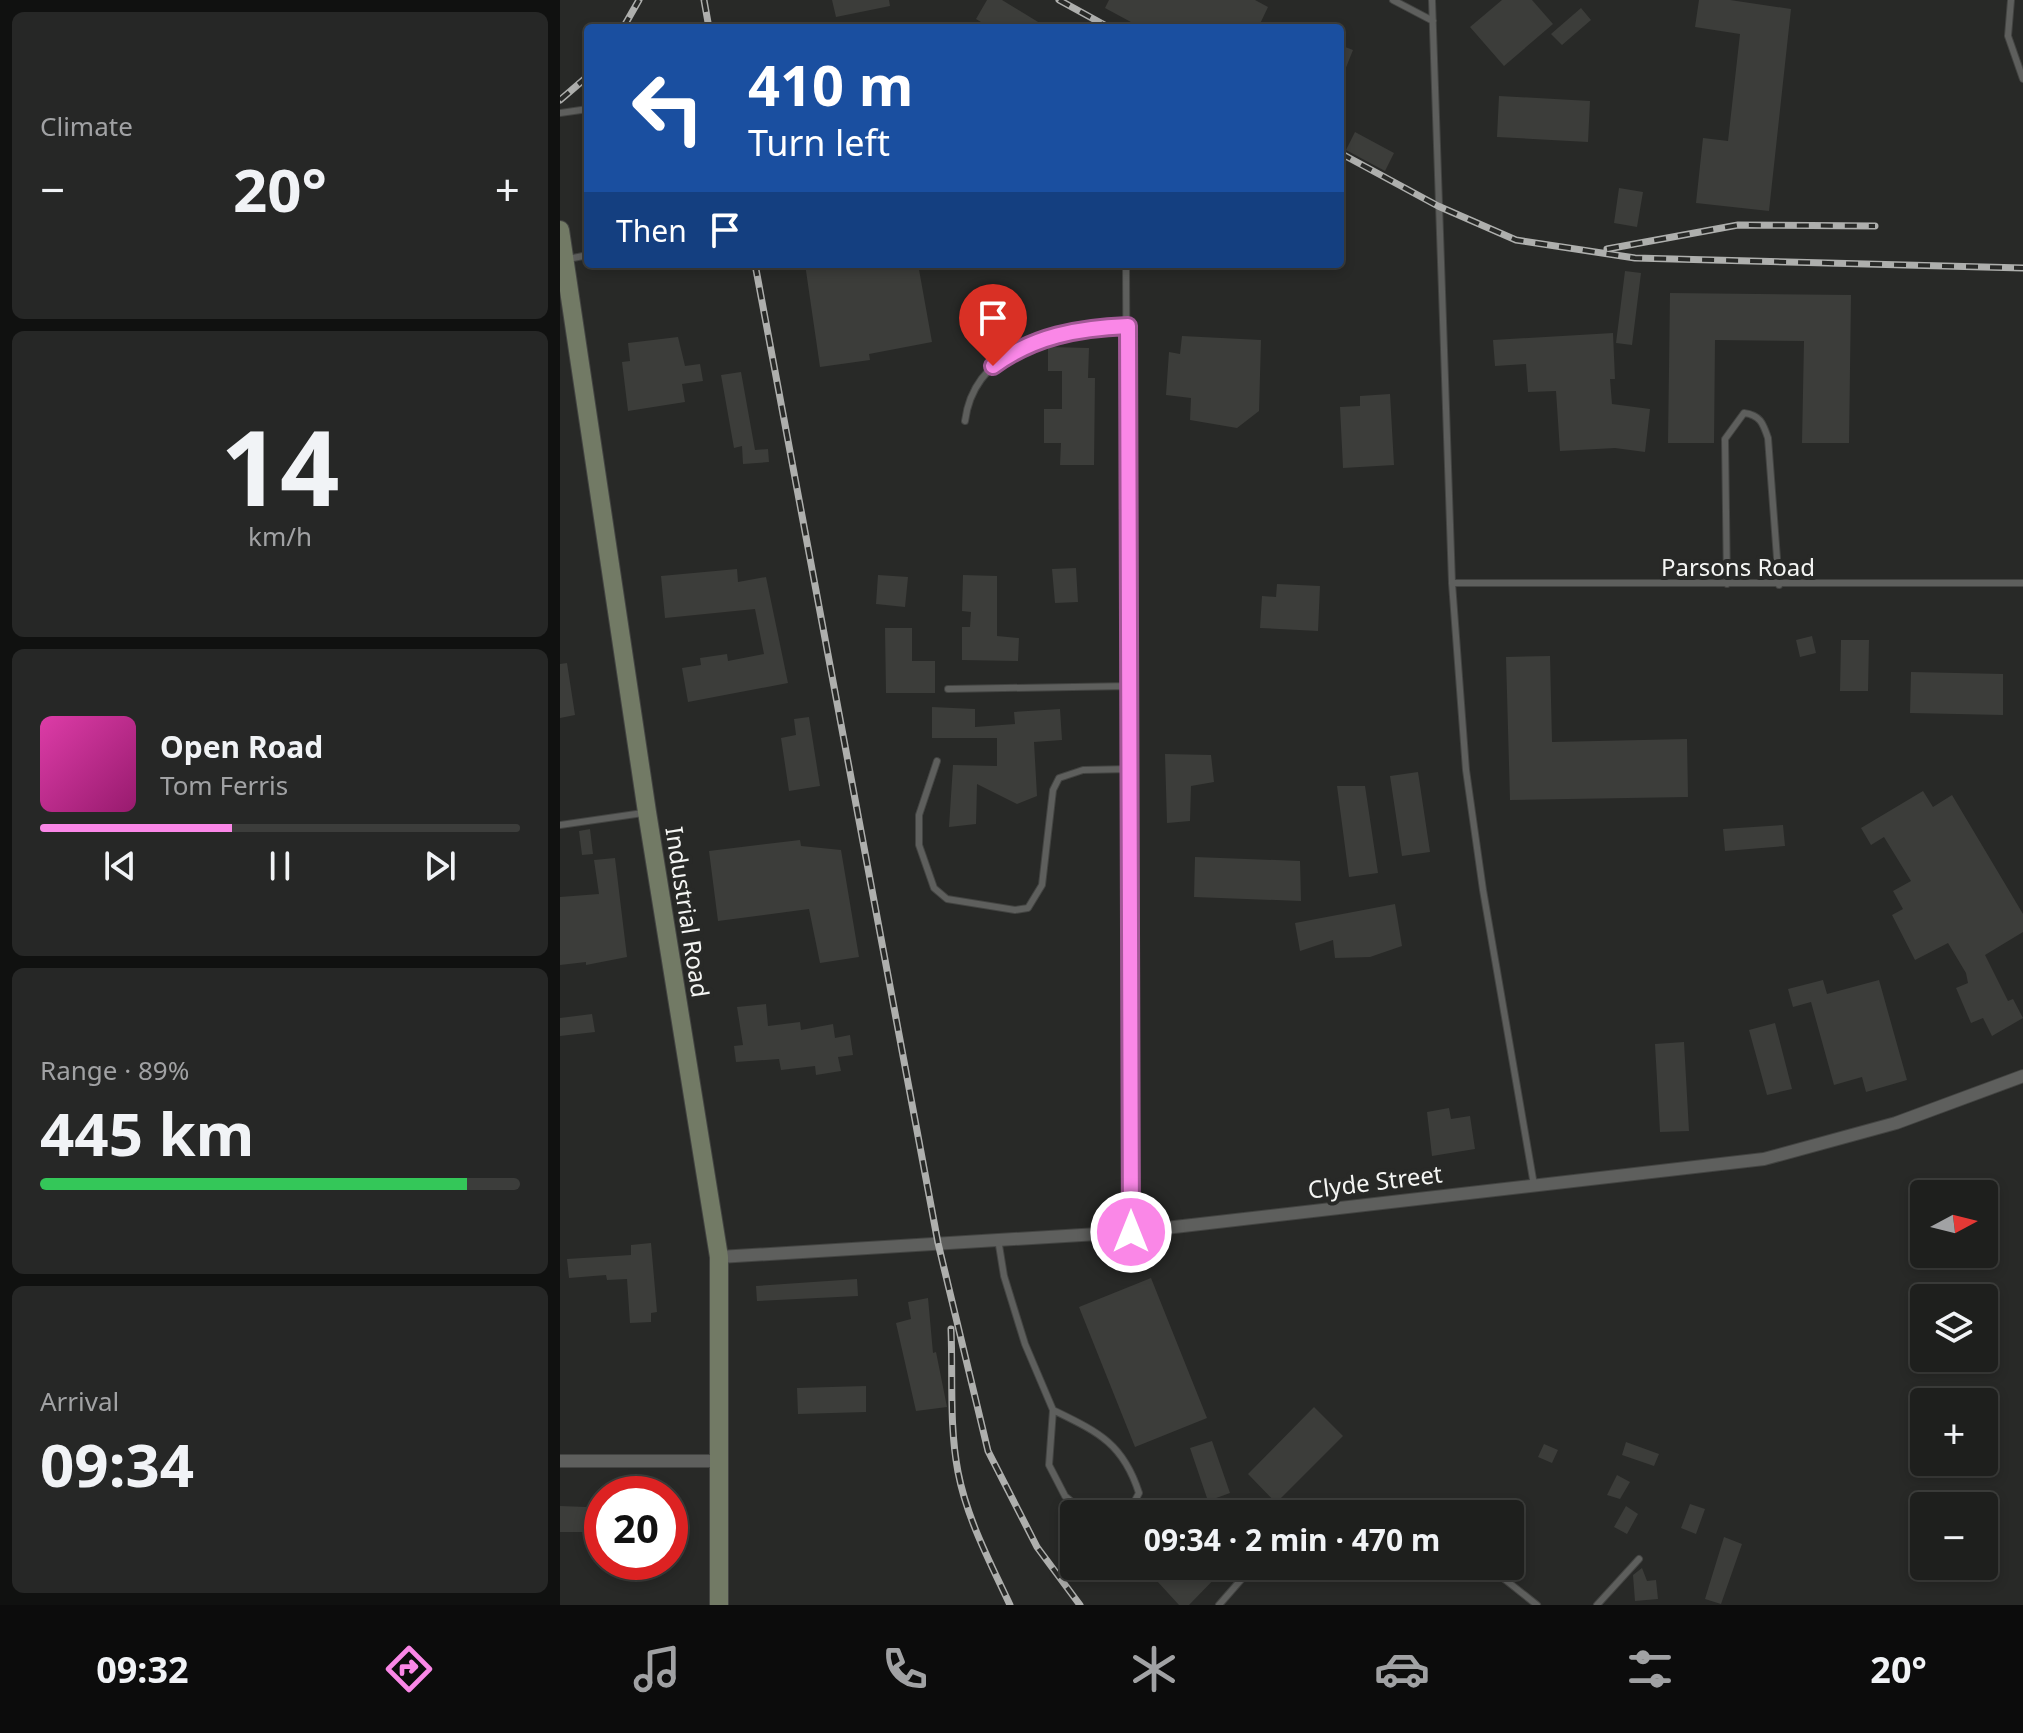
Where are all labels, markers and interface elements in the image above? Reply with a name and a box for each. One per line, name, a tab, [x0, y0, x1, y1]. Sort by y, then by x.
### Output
text: 410 m	[748, 46, 913, 122]
icon: left	[616, 56, 720, 160]
text: Climate	[40, 108, 133, 144]
text: Turn left	[748, 118, 890, 167]
text: 20°	[233, 148, 327, 230]
text: −	[40, 159, 65, 219]
text: +	[495, 159, 520, 219]
icon: arrive	[703, 208, 747, 252]
text: Then	[616, 210, 687, 251]
pin	[959, 284, 1027, 366]
icon: arrive	[971, 296, 1015, 340]
text: 14	[221, 395, 339, 536]
text: km/h	[248, 518, 312, 554]
street label: Parsons Road	[1661, 550, 1815, 583]
text: Open Road	[160, 726, 323, 767]
text: Tom Ferris	[160, 767, 288, 803]
street label: Industrial Road	[658, 824, 718, 1000]
icon: previous	[98, 844, 142, 888]
icon: pause	[258, 844, 302, 888]
icon: next	[418, 844, 462, 888]
text: Range · 89%	[40, 1052, 189, 1088]
text: 445 km	[40, 1092, 254, 1174]
street label: Clyde Street	[1306, 1156, 1444, 1206]
north arrow	[1910, 1180, 1998, 1268]
map controls	[1910, 1180, 1998, 1580]
position arrow	[1089, 1190, 1173, 1274]
button: layers	[1910, 1284, 1998, 1372]
text: Arrival	[40, 1383, 119, 1419]
button: +	[1910, 1388, 1998, 1476]
text: 09:34	[40, 1423, 194, 1505]
speed limit sign: 20	[584, 1476, 688, 1580]
button: −	[1910, 1492, 1998, 1580]
text: 09:34 · 2 min · 470 m	[1144, 1519, 1440, 1560]
icon: directions	[381, 1641, 437, 1697]
icon: music	[629, 1641, 685, 1697]
icon: phone	[877, 1641, 933, 1697]
icon: climate	[1126, 1641, 1182, 1697]
icon: car	[1374, 1641, 1430, 1697]
icon: filters	[1622, 1641, 1678, 1697]
text: 09:32	[96, 1645, 189, 1694]
text: 20°	[1870, 1645, 1927, 1694]

